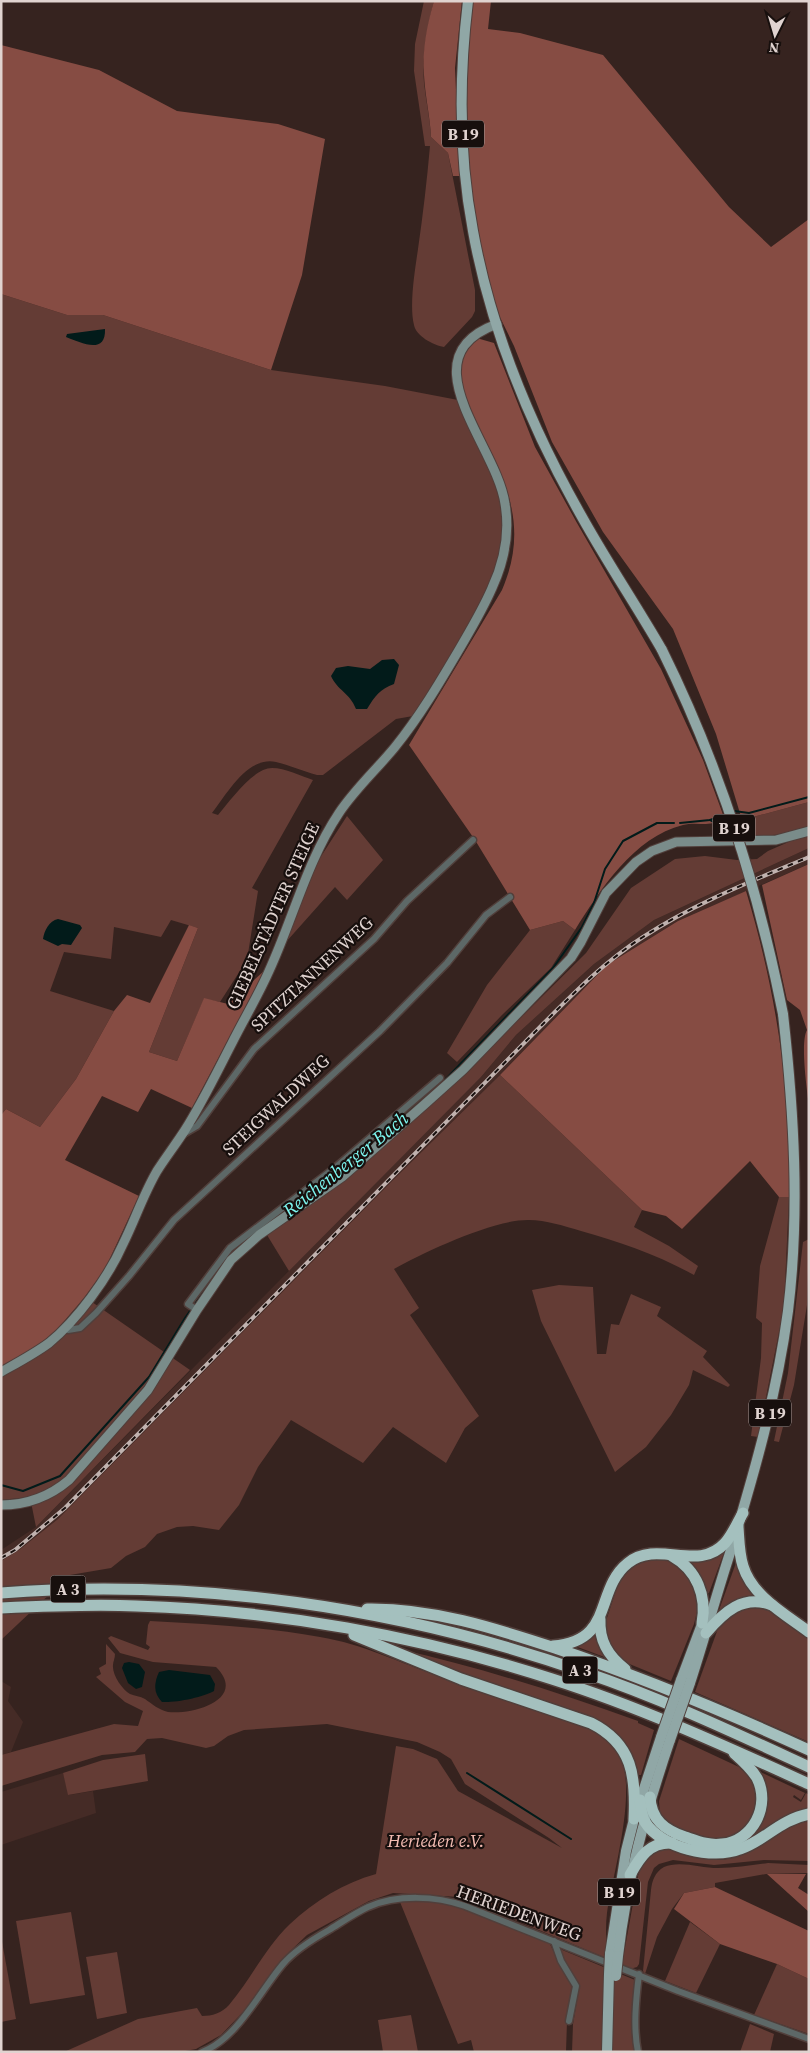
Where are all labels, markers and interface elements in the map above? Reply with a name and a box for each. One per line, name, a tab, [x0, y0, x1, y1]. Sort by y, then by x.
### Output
north arrow	[750, 10, 800, 60]
text: N	[768, 38, 780, 58]
road number: B 19	[442, 120, 484, 148]
road number: B 19	[713, 814, 755, 841]
street label: GIEBELSTÄDTER STEIGE	[220, 818, 325, 1013]
street label: SPITZTANNENWEG	[245, 910, 378, 1037]
street label: STEIGWALDWEG	[217, 1048, 335, 1161]
water label: Reichenberger Bach	[276, 1105, 414, 1223]
road number: B 19	[749, 1400, 791, 1426]
road number: A 3	[50, 1576, 86, 1602]
road number: A 3	[562, 1656, 598, 1684]
park label: Herieden e.V.	[386, 1828, 485, 1853]
street label: HERIEDENWEG	[453, 1878, 585, 1947]
road number: B 19	[598, 1878, 640, 1905]

